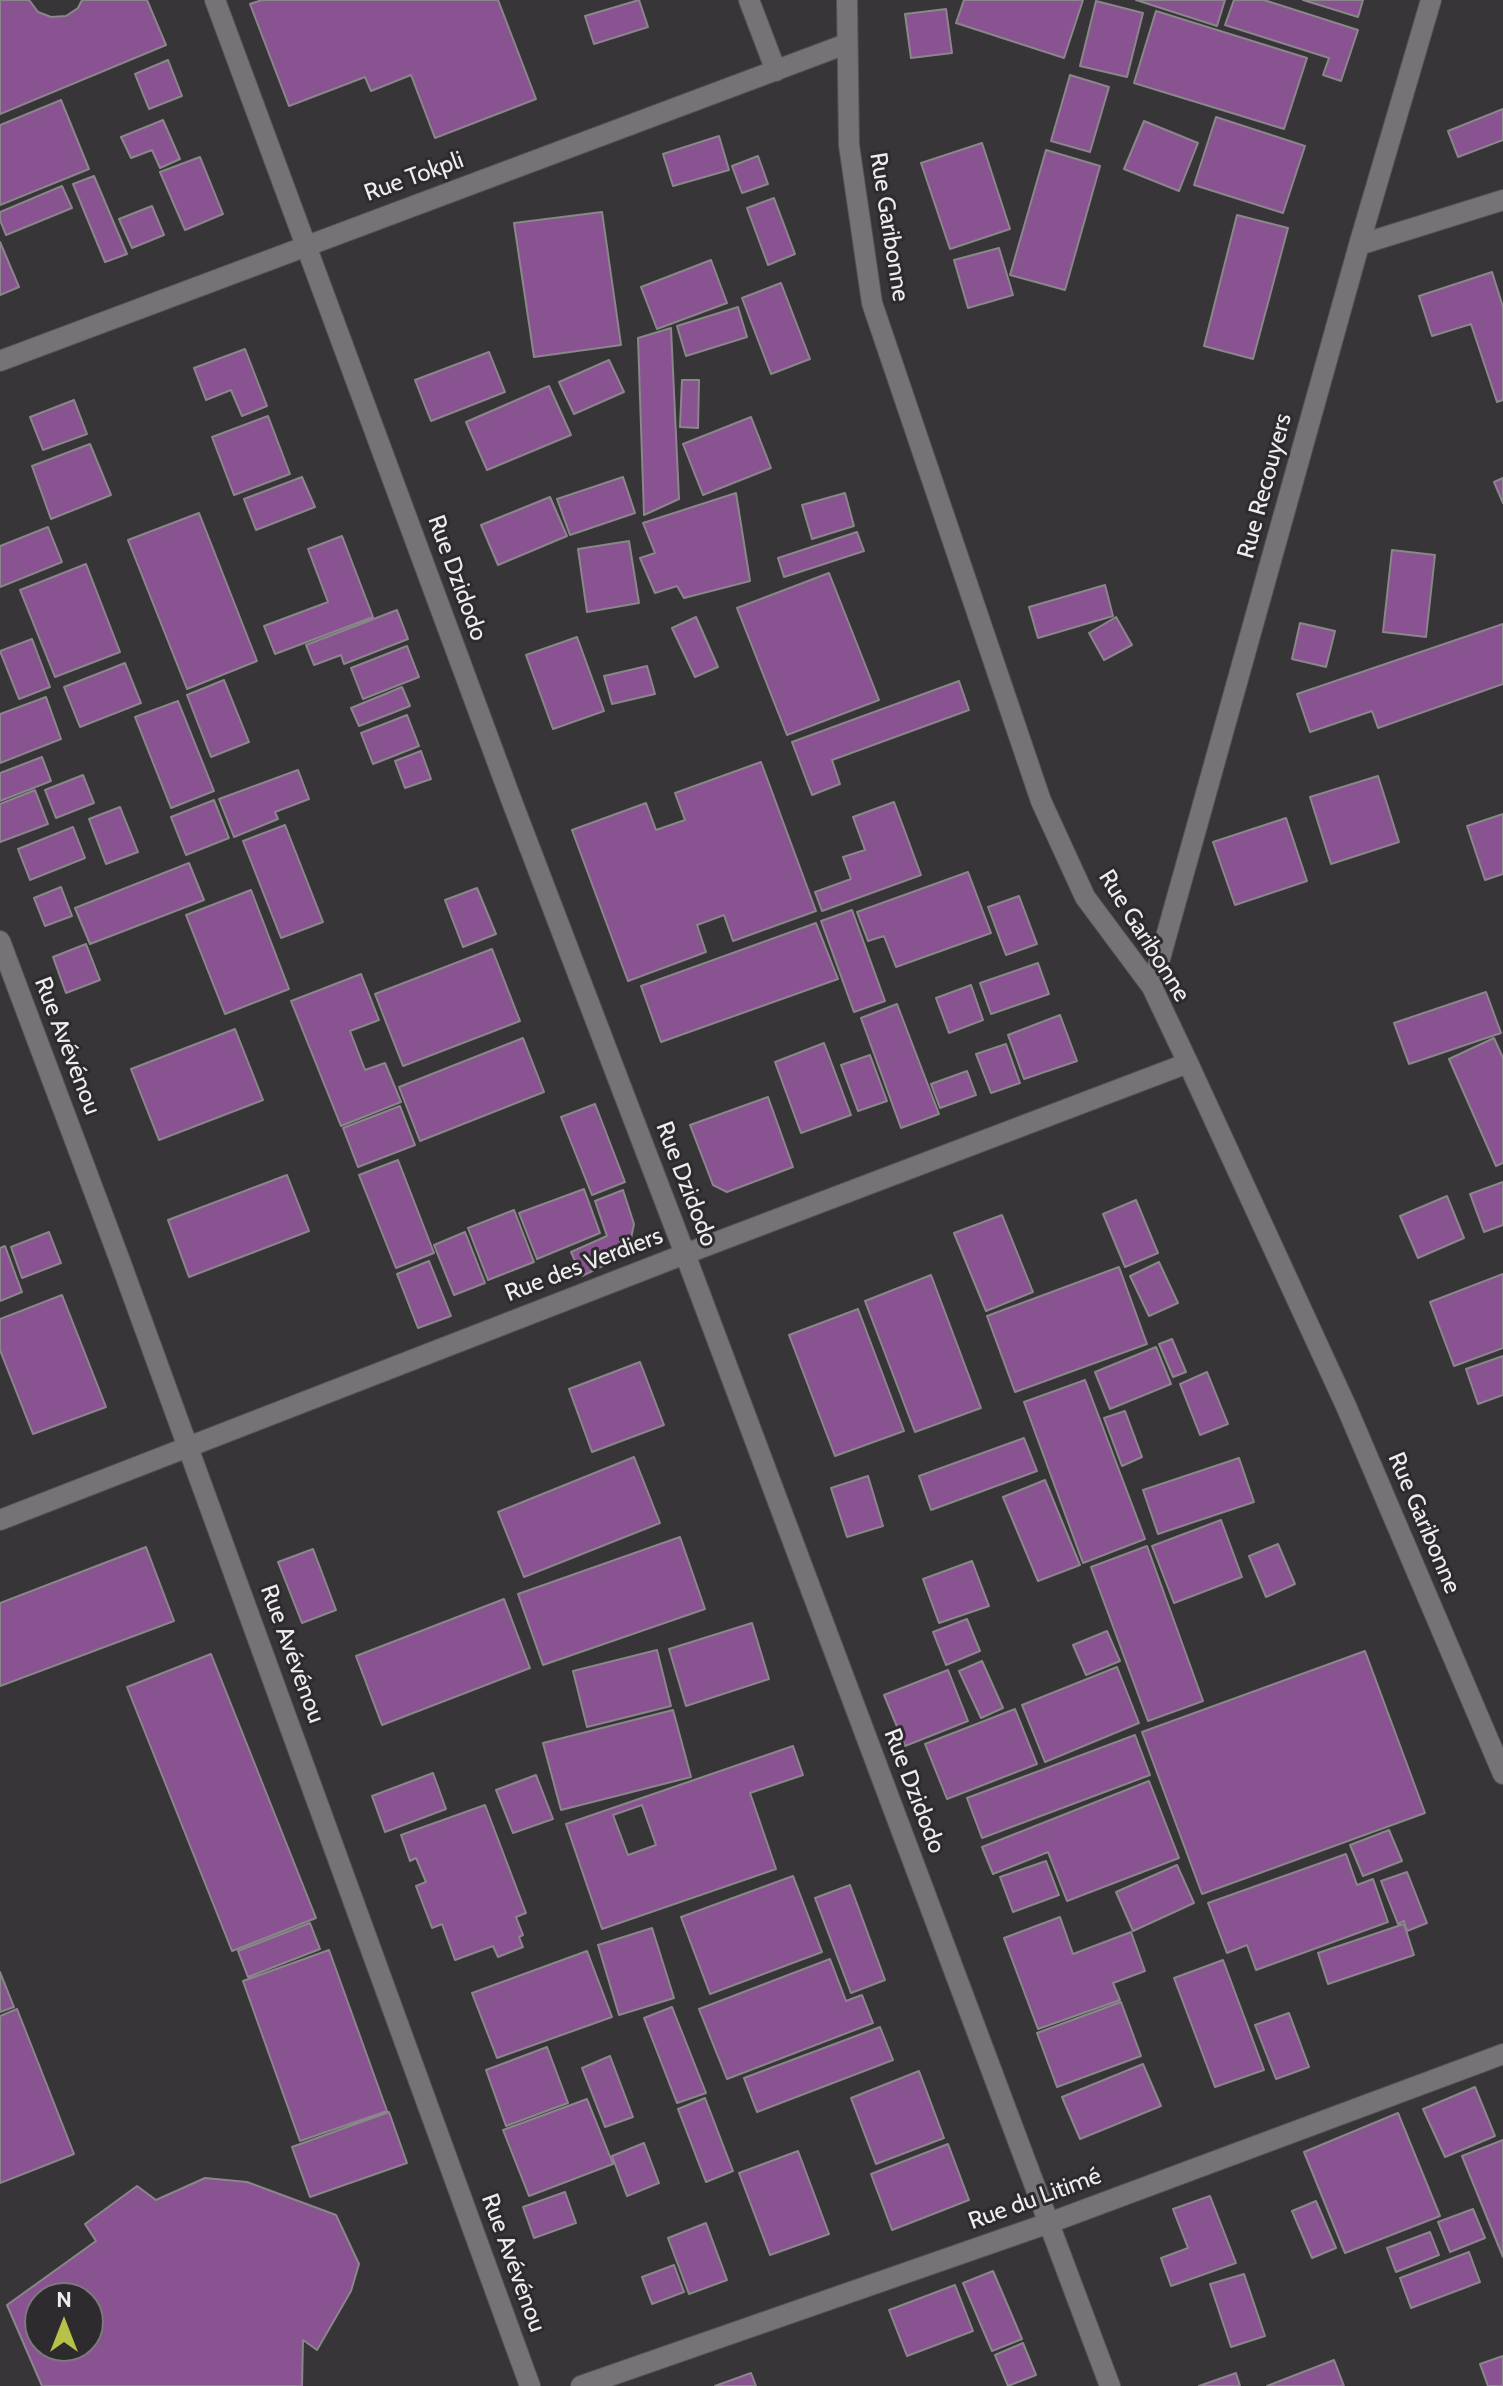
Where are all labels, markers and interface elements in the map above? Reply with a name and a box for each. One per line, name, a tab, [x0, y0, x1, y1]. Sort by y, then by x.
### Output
street label: Rue Tokpli	[360, 146, 468, 208]
street label: Rue Garibonne	[863, 150, 915, 304]
street label: Rue Recouyers	[1232, 410, 1298, 562]
street label: Rue Dzidodo	[421, 511, 493, 645]
street label: Rue Garibonne	[1092, 865, 1196, 1007]
street label: Rue Avévénou	[28, 973, 106, 1119]
street label: Rue Dzidodo	[649, 1118, 723, 1250]
street label: Rue des Verdiers	[501, 1222, 667, 1308]
street label: Rue Garibonne	[1381, 1448, 1467, 1598]
street label: Rue Avévénou	[254, 1581, 330, 1727]
street label: Rue Dzidodo	[877, 1725, 951, 1857]
street label: Rue du Litimé	[965, 2162, 1105, 2236]
street label: Rue Avévénou	[475, 2190, 551, 2336]
north arrow	[24, 2282, 104, 2362]
text: N	[56, 2286, 72, 2313]

